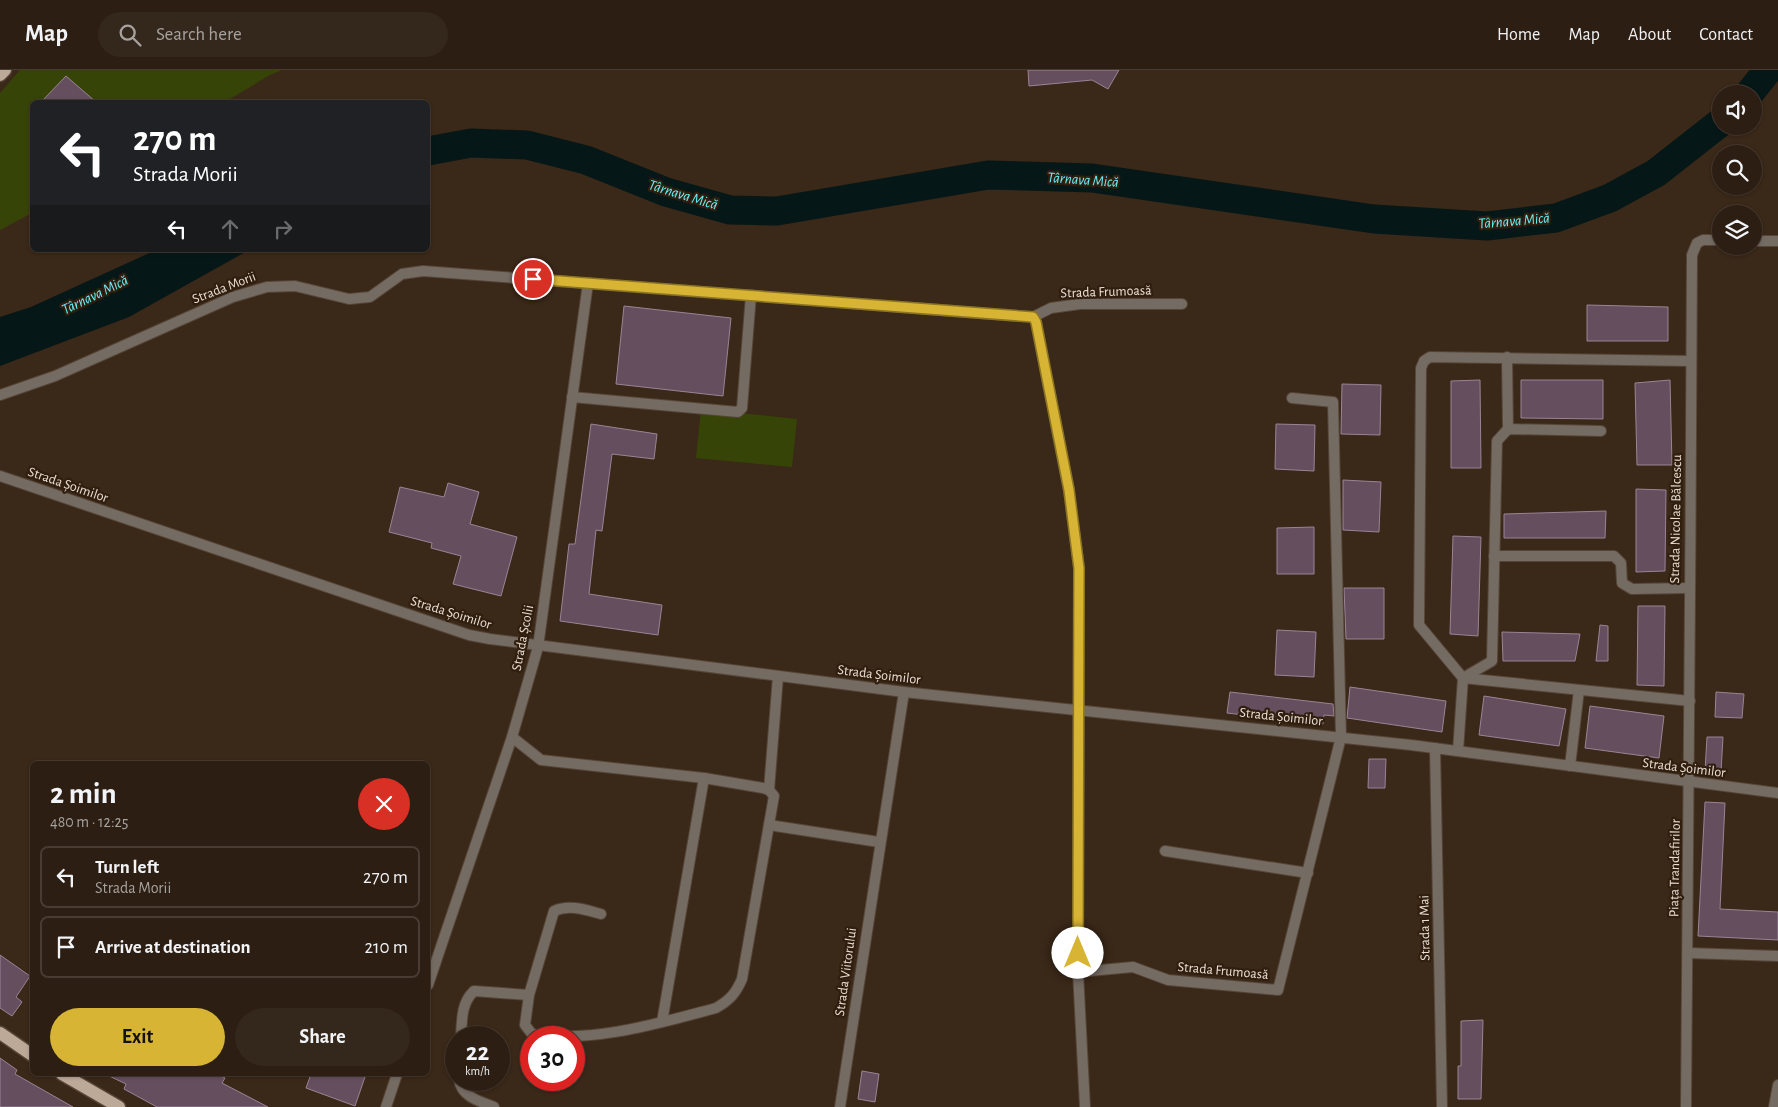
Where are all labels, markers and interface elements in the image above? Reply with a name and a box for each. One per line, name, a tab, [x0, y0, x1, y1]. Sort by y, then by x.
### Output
search box	[98, 12, 448, 57]
icon: search	[116, 21, 144, 49]
text: Map	[25, 22, 68, 46]
text: Search here	[156, 25, 242, 44]
text: Home	[1497, 26, 1540, 44]
text: Map	[1568, 26, 1600, 44]
text: About	[1628, 26, 1671, 44]
text: Contact	[1699, 26, 1753, 44]
map controls	[1712, 85, 1762, 255]
button: sound	[1712, 85, 1762, 135]
icon: left	[50, 120, 115, 185]
text: 270 m	[133, 122, 216, 157]
button: search	[1712, 145, 1762, 195]
text: Strada Morii	[133, 163, 238, 185]
water label: Târnava Mică	[1047, 170, 1119, 190]
water label: Târnava Mică	[647, 177, 719, 213]
button: layers	[1712, 205, 1762, 255]
water label: Târnava Mică	[1478, 210, 1550, 232]
icon: left	[163, 215, 191, 243]
icon: ahead	[216, 215, 244, 243]
icon: right	[269, 215, 297, 243]
pin	[512, 258, 554, 300]
icon: arrive	[519, 265, 547, 293]
street label: Strada Morii	[190, 270, 258, 306]
water label: Târnava Mică	[59, 273, 131, 317]
street label: Strada Frumoasă	[1060, 283, 1152, 301]
street label: Strada Nicolae Bălcescu	[1668, 454, 1684, 584]
street label: Strada Șoimilor	[26, 465, 110, 506]
street label: Strada Șoimilor	[409, 594, 494, 633]
street label: Strada Școlii	[510, 604, 537, 672]
street label: Strada Șoimilor	[836, 663, 922, 688]
street label: Strada Șoimilor	[1238, 706, 1324, 729]
street label: Strada Șoimilor	[1641, 756, 1727, 781]
button: close	[358, 778, 410, 830]
text: 2 min	[50, 779, 117, 809]
text: 480 m · 12:25	[50, 814, 129, 830]
street label: Piața Trandafirilor	[1667, 818, 1684, 917]
text: Turn left	[95, 858, 159, 877]
icon: left	[52, 863, 80, 891]
text: 270 m	[363, 868, 408, 887]
text: Strada Morii	[95, 880, 171, 896]
street label: Strada 1 Mai	[1417, 895, 1433, 961]
position arrow	[1051, 926, 1103, 978]
street label: Strada Viitorului	[833, 927, 859, 1017]
icon: arrive	[52, 933, 80, 961]
text: Arrive at destination	[95, 938, 251, 957]
text: 210 m	[364, 938, 408, 957]
street label: Strada Frumoasă	[1177, 960, 1270, 982]
button: Exit	[50, 1008, 225, 1066]
button: Share	[235, 1008, 410, 1066]
speed limit sign: 30	[520, 1026, 585, 1091]
text: 22	[466, 1040, 489, 1065]
text: km/h	[465, 1065, 490, 1077]

